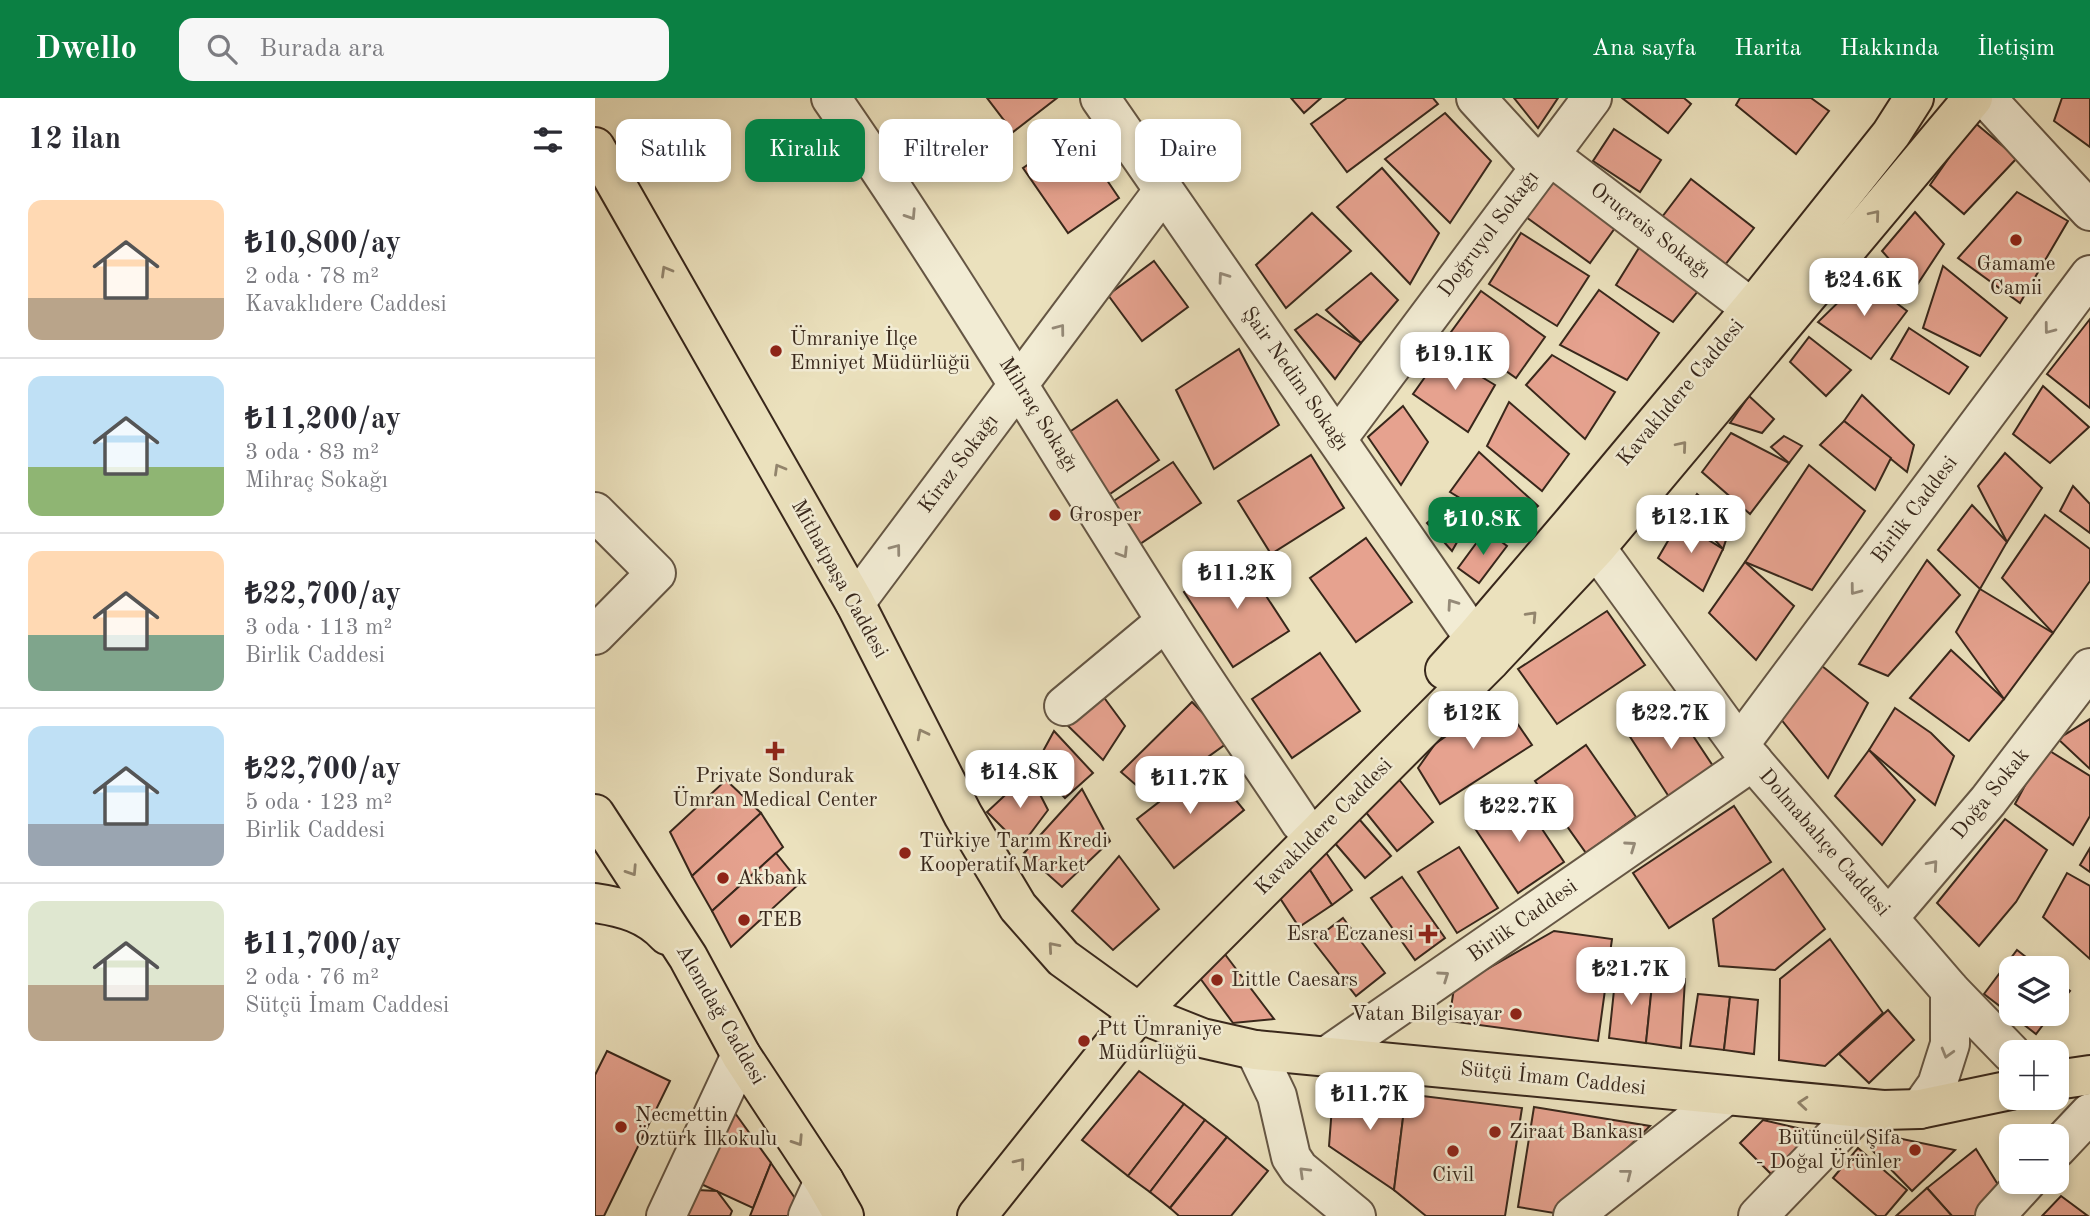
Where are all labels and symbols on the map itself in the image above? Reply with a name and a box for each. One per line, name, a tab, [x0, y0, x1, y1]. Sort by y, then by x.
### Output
street label: Doğruyol Sokağı	[1435, 167, 1543, 301]
street label: Oruçreis Sokağı	[1586, 179, 1714, 283]
one-way arrow	[902, 208, 915, 221]
one-way arrow	[1867, 210, 1879, 223]
marker: Gamame Camii	[2008, 232, 2024, 248]
place label: Gamame Camii	[1977, 254, 2055, 299]
pin: ₺24.6K	[1807, 258, 1921, 318]
one-way arrow	[661, 266, 674, 279]
one-way arrow	[1219, 272, 1231, 285]
street label: Şair Nedim Sokağı	[1238, 303, 1352, 455]
street label: Kavaklıdere Caddesi	[1614, 316, 1748, 470]
one-way arrow	[2045, 321, 2058, 334]
one-way arrow	[1051, 324, 1064, 337]
place label: Ümraniye İlçe Emniyet Müdürlüğü	[790, 325, 970, 374]
pin: ₺19.1K	[1398, 332, 1512, 392]
marker: Ümraniye İlçe Emniyet Müdürlüğü	[768, 343, 784, 359]
street label: Mihraç Sokağı	[995, 354, 1081, 476]
street label: Kiraz Sokağı	[915, 411, 1003, 517]
one-way arrow	[1674, 441, 1686, 454]
street label: Birlik Caddesi	[1868, 453, 1962, 567]
one-way arrow	[774, 464, 787, 476]
street label: Mithatpaşa Caddesi	[787, 496, 891, 662]
pin: ₺12.1K	[1634, 496, 1748, 555]
pin: ₺10.8K	[1426, 498, 1540, 557]
place label: Grosper	[1069, 505, 1142, 526]
marker: Grosper	[1047, 507, 1063, 523]
one-way arrow	[887, 544, 900, 557]
one-way arrow	[1115, 545, 1128, 558]
pin: ₺11.2K	[1180, 552, 1294, 611]
one-way arrow	[1850, 582, 1863, 595]
one-way arrow	[1448, 599, 1460, 612]
one-way arrow	[1523, 611, 1536, 624]
pin: ₺12K	[1432, 692, 1514, 751]
pin: ₺22.7K	[1614, 692, 1728, 751]
one-way arrow	[916, 729, 930, 741]
marker: Private Sondurak Ümran Medical Center	[765, 741, 785, 761]
street label: Doğa Sokak	[1948, 745, 2034, 843]
pin: ₺14.8K	[963, 750, 1077, 810]
street label: Kavaklıdere Caddesi	[1251, 754, 1397, 900]
pin: ₺11.7K	[1133, 756, 1247, 816]
street label: Dolmabahçe Caddesi	[1755, 765, 1893, 921]
place label: Private Sondurak Ümran Medical Center	[673, 766, 878, 811]
pin: ₺22.7K	[1462, 784, 1576, 844]
place label: Türkiye Tarım Kredi Kooperatif Market	[919, 831, 1108, 876]
one-way arrow	[1623, 842, 1636, 854]
marker: Türkiye Tarım Kredi Kooperatif Market	[897, 845, 913, 861]
one-way arrow	[1925, 861, 1937, 874]
one-way arrow	[624, 864, 637, 877]
place label: Akbank	[737, 868, 807, 889]
marker: Akbank	[715, 870, 731, 886]
street label: Birlik Caddesi	[1465, 876, 1581, 966]
place label: TEB	[758, 910, 802, 931]
marker: TEB	[736, 912, 752, 928]
place label: Esra Eczanesi	[1286, 924, 1414, 945]
marker: Esra Eczanesi	[1420, 926, 1436, 942]
street label: Alemdağ Caddesi	[672, 942, 768, 1088]
one-way arrow	[1049, 943, 1061, 956]
pin: ₺21.7K	[1574, 948, 1688, 1007]
place label: Little Caesars	[1231, 970, 1358, 991]
marker: Little Caesars	[1209, 972, 1225, 988]
one-way arrow	[1436, 972, 1449, 984]
place label: Vatan Bilgisayar	[1351, 1004, 1502, 1025]
marker: Vatan Bilgisayar	[1508, 1006, 1524, 1022]
place label: Ptt Ümraniye Müdürlüğü	[1098, 1015, 1222, 1064]
marker: Ptt Ümraniye Müdürlüğü	[1076, 1033, 1092, 1049]
one-way arrow	[1940, 1046, 1955, 1058]
street label: Sütçü İmam Caddesi	[1459, 1055, 1647, 1099]
pin: ₺11.7K	[1313, 1072, 1427, 1132]
one-way arrow	[1798, 1096, 1809, 1111]
place label: Necmettin Öztürk İlkokulu	[635, 1105, 777, 1150]
marker: Necmettin Öztürk İlkokulu	[613, 1119, 629, 1135]
place label: Ziraat Bankası	[1509, 1122, 1643, 1143]
marker: Ziraat Bankası	[1487, 1124, 1503, 1140]
place label: Bütüncül Şifa - Doğal Ürünler	[1756, 1128, 1901, 1173]
one-way arrow	[790, 1134, 803, 1147]
marker: Bütüncül Şifa - Doğal Ürünler	[1907, 1142, 1923, 1158]
marker: Civil	[1445, 1143, 1461, 1159]
one-way arrow	[1011, 1158, 1024, 1170]
place label: Civil	[1432, 1165, 1474, 1186]
one-way arrow	[1300, 1168, 1313, 1181]
one-way arrow	[1619, 1169, 1631, 1182]

